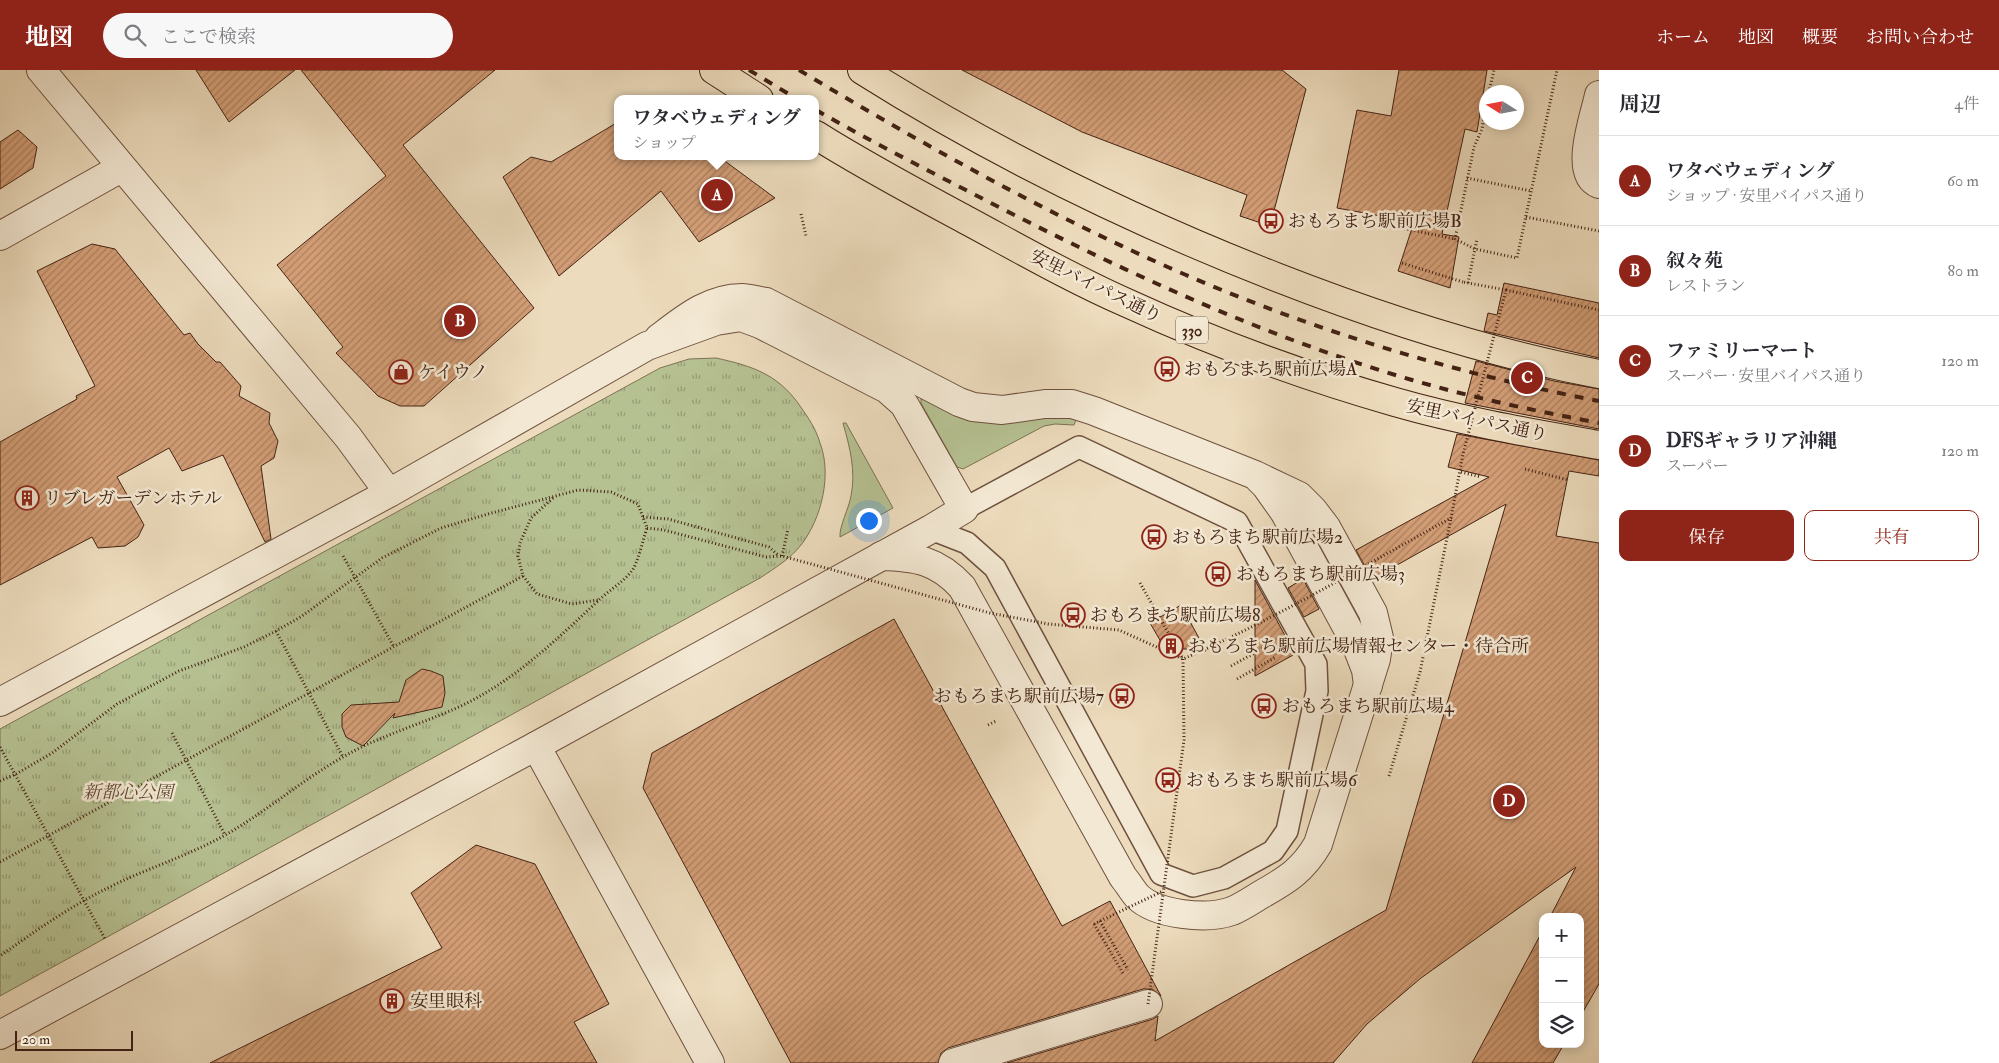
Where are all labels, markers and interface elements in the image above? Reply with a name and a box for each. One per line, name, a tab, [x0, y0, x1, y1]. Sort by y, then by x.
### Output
search box	[103, 13, 453, 58]
icon: search	[121, 21, 149, 49]
text: 地図	[25, 22, 73, 53]
text: ここで検索	[161, 25, 256, 49]
text: ホーム	[1656, 26, 1710, 49]
text: 地図	[1738, 26, 1774, 49]
text: 概要	[1802, 26, 1838, 49]
text: お問い合わせ	[1866, 26, 1974, 49]
north arrow	[1479, 85, 1524, 130]
text: 周辺	[1619, 91, 1661, 118]
text: 4件	[1954, 94, 1979, 114]
popup	[614, 95, 819, 160]
text: ワタベウェディング	[632, 106, 801, 130]
text: ショップ	[632, 133, 696, 153]
text: ワタベウェディング	[1666, 159, 1834, 183]
text: A	[1630, 171, 1640, 191]
text: 60 m	[1947, 171, 1979, 191]
pin: A	[701, 176, 733, 214]
text: ショップ · 安里バイパス通り	[1666, 186, 1867, 206]
bus stop icon: おもろまち駅前広場B	[1258, 208, 1284, 234]
place label: おもろまち駅前広場B	[1288, 210, 1462, 233]
street label: 安里バイパス通り	[1026, 245, 1165, 328]
text: 叙々苑	[1666, 249, 1723, 273]
text: B	[1630, 261, 1640, 281]
text: 80 m	[1948, 261, 1979, 281]
text: レストラン	[1666, 276, 1746, 296]
pin: B	[444, 302, 476, 340]
road number: 330	[1176, 316, 1208, 344]
text: ファミリーマート	[1666, 339, 1818, 363]
text: C	[1629, 351, 1641, 371]
text: 120 m	[1941, 351, 1979, 371]
bus stop icon: おもろまち駅前広場A	[1154, 356, 1180, 382]
place label: おもろまち駅前広場A	[1184, 358, 1358, 381]
shop icon: ケイウノ	[388, 359, 414, 385]
pin: C	[1511, 359, 1543, 397]
place label: ケイウノ	[418, 361, 488, 384]
text: スーパー · 安里バイパス通り	[1666, 366, 1866, 386]
street label: 安里バイパス通り	[1404, 394, 1550, 447]
text: DFSギャラリア沖縄	[1666, 429, 1837, 453]
text: D	[1628, 441, 1642, 461]
text: 120 m	[1941, 441, 1979, 461]
text: スーパー	[1666, 456, 1728, 476]
building icon: リブレガーデンホテル	[14, 485, 40, 511]
place label: リブレガーデンホテル	[44, 487, 222, 510]
your location	[856, 508, 882, 534]
button: 保存	[1619, 510, 1794, 561]
button: 共有	[1804, 510, 1979, 561]
bus stop icon: おもろまち駅前広場2	[1141, 524, 1167, 550]
place label: おもろまち駅前広場2	[1172, 526, 1343, 549]
bus stop icon: おもろまち駅前広場3	[1205, 561, 1231, 587]
place label: おもろまち駅前広場3	[1236, 563, 1405, 586]
bus stop icon: おもろまち駅前広場8	[1060, 602, 1086, 628]
place label: おもろまち駅前広場8	[1090, 604, 1260, 627]
building icon: おもろまち駅前広場情報センター・待合所	[1158, 633, 1184, 659]
place label: おもろまち駅前広場情報センター・待合所	[1188, 635, 1529, 658]
bus stop icon: おもろまち駅前広場7	[1109, 683, 1135, 709]
place label: おもろまち駅前広場7	[934, 685, 1104, 708]
bus stop icon: おもろまち駅前広場4	[1251, 693, 1277, 719]
place label: おもろまち駅前広場4	[1282, 695, 1455, 718]
bus stop icon: おもろまち駅前広場6	[1155, 767, 1181, 793]
place label: おもろまち駅前広場6	[1186, 769, 1358, 792]
park label: 新都心公園	[83, 781, 176, 804]
pin: D	[1493, 782, 1525, 820]
map controls	[1539, 913, 1584, 1048]
button: +	[1539, 913, 1584, 958]
button: −	[1539, 958, 1584, 1003]
building icon: 安里眼科	[379, 988, 405, 1014]
place label: 安里眼科	[410, 990, 482, 1013]
button: layers	[1539, 1003, 1584, 1048]
scale bar	[15, 1028, 132, 1051]
text: 20 m	[22, 1031, 50, 1048]

